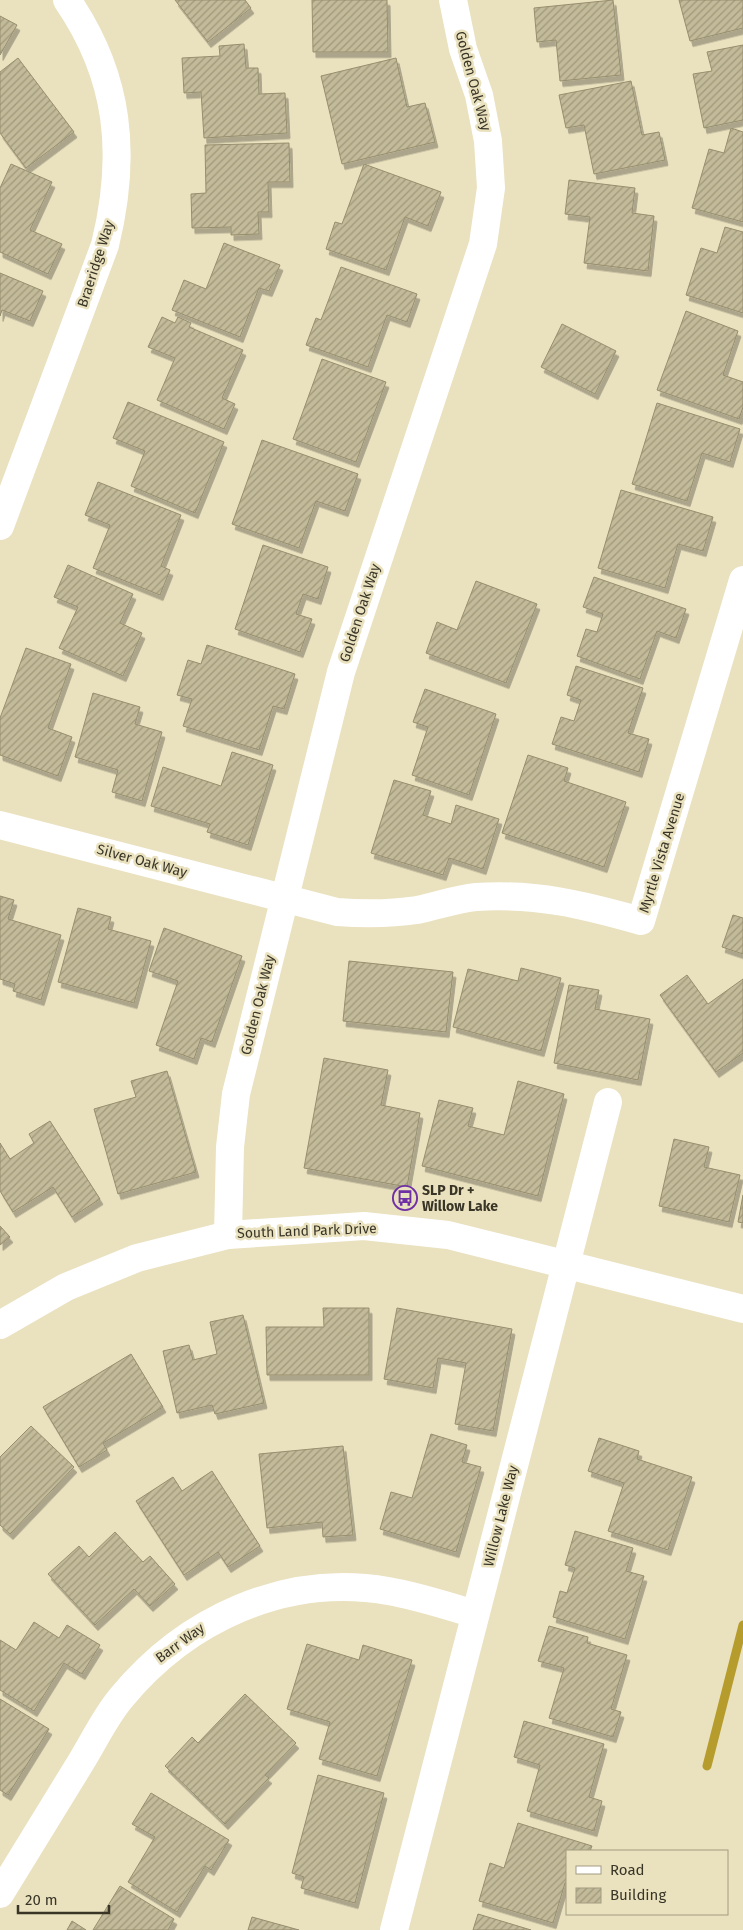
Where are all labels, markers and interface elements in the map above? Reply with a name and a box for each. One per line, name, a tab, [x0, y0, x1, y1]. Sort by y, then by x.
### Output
street label: Golden Oak Way	[452, 29, 494, 133]
street label: Braeridge Way	[74, 218, 118, 310]
street label: Golden Oak Way	[336, 562, 384, 664]
street label: Myrtle Vista Avenue	[636, 791, 688, 915]
street label: Silver Oak Way	[95, 841, 189, 881]
street label: Golden Oak Way	[237, 953, 279, 1057]
place label: SLP Dr + Willow Lake	[422, 1182, 498, 1215]
bus stop icon: SLP Dr + Willow Lake	[392, 1185, 418, 1211]
street label: South Land Park Drive	[237, 1220, 377, 1242]
street label: Willow Lake Way	[480, 1463, 522, 1568]
street label: Barr Way	[152, 1620, 208, 1666]
legend	[566, 1850, 728, 1915]
text: Road	[610, 1861, 645, 1879]
scale bar	[18, 1882, 109, 1914]
text: Building	[610, 1886, 666, 1904]
text: 20 m	[25, 1891, 58, 1909]

